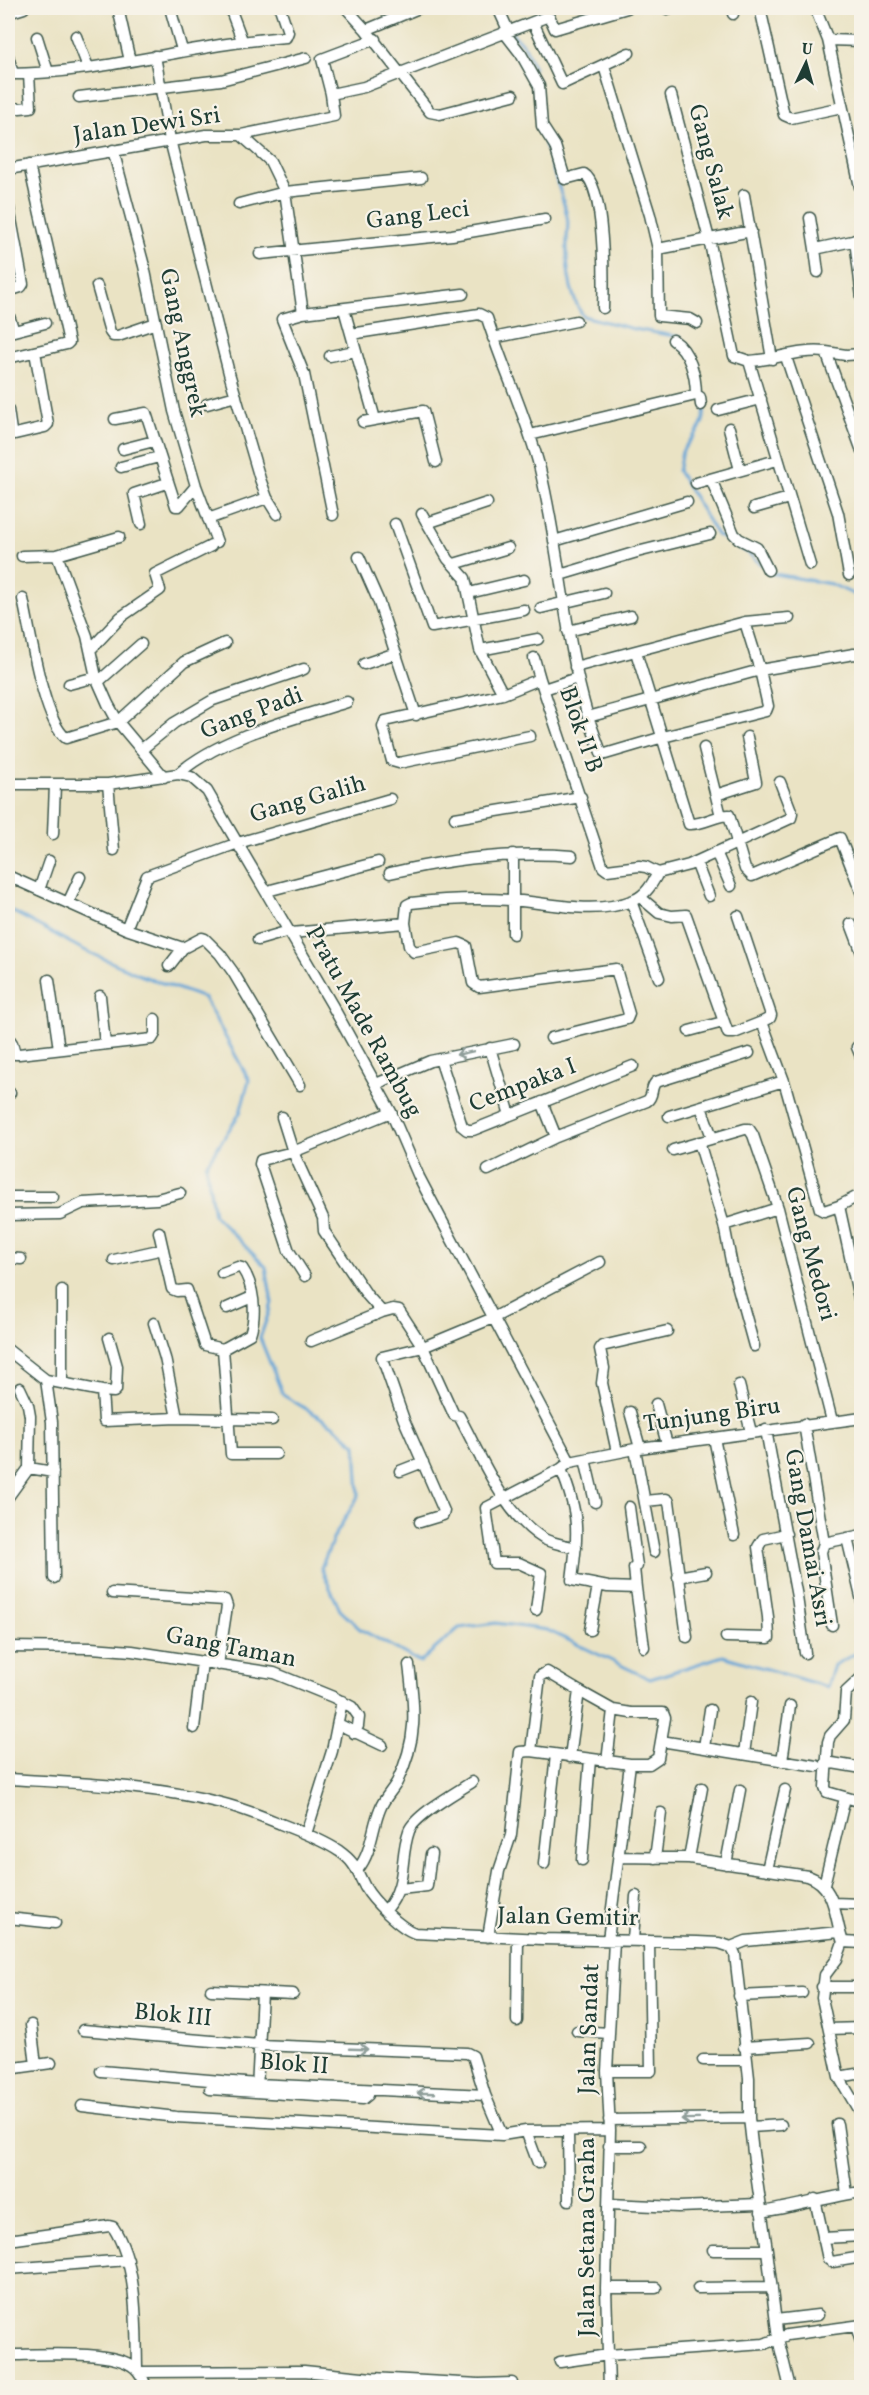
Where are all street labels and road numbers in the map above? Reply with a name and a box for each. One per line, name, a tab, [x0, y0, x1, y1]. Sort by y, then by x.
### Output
street label: Jalan Dewi Sri	[71, 99, 223, 153]
street label: Gang Salak	[678, 100, 742, 224]
street label: Gang Leci	[364, 193, 472, 239]
street label: Gang Anggrek	[150, 266, 214, 420]
street label: Gang Padi	[196, 679, 308, 749]
street label: Blok II B	[549, 682, 611, 778]
street label: Gang Galih	[246, 767, 370, 833]
street label: Pratu Made Rambug	[296, 920, 430, 1124]
street label: Cempaka I	[464, 1050, 582, 1122]
street label: Gang Medori	[776, 1183, 844, 1325]
street label: Tunjung Biru	[641, 1390, 783, 1442]
street label: Gang Damai Asri	[775, 1446, 839, 1630]
street label: Gang Taman	[163, 1619, 299, 1677]
street label: Jalan Gemitir	[497, 1900, 639, 1936]
street label: Jalan Sandat	[571, 1963, 609, 2095]
street label: Blok III	[133, 1996, 213, 2036]
street label: Blok II	[258, 2046, 330, 2084]
street label: Jalan Setana Graha	[571, 2137, 605, 2337]

